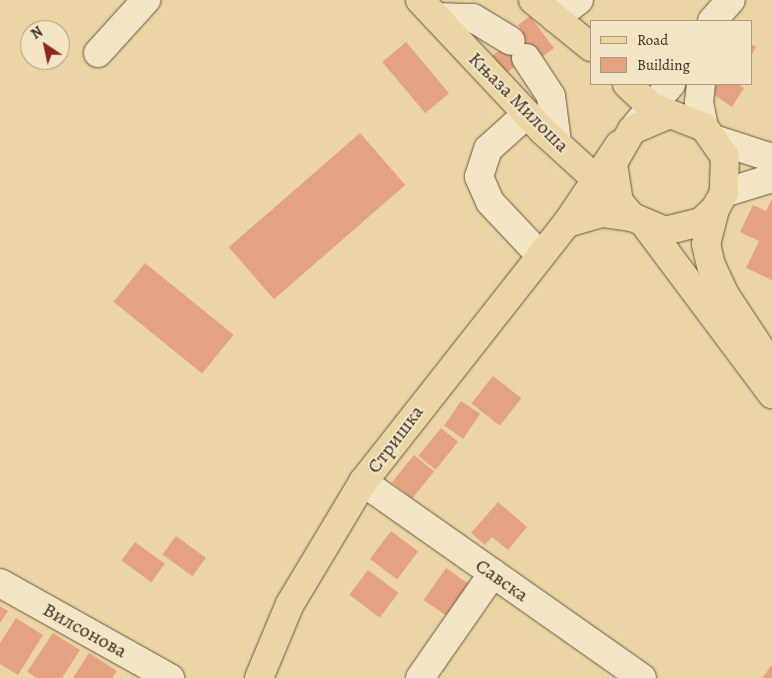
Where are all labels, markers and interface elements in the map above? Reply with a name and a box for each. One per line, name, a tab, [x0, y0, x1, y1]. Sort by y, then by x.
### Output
north arrow	[20, 20, 70, 70]
legend	[590, 20, 752, 85]
text: N	[27, 22, 46, 44]
text: Road	[637, 30, 668, 50]
street label: Књаза Милоша	[464, 47, 574, 157]
text: Building	[637, 55, 690, 75]
street label: Стришка	[362, 400, 428, 478]
street label: Савска	[471, 553, 533, 607]
street label: Вилсонова	[39, 597, 131, 663]

